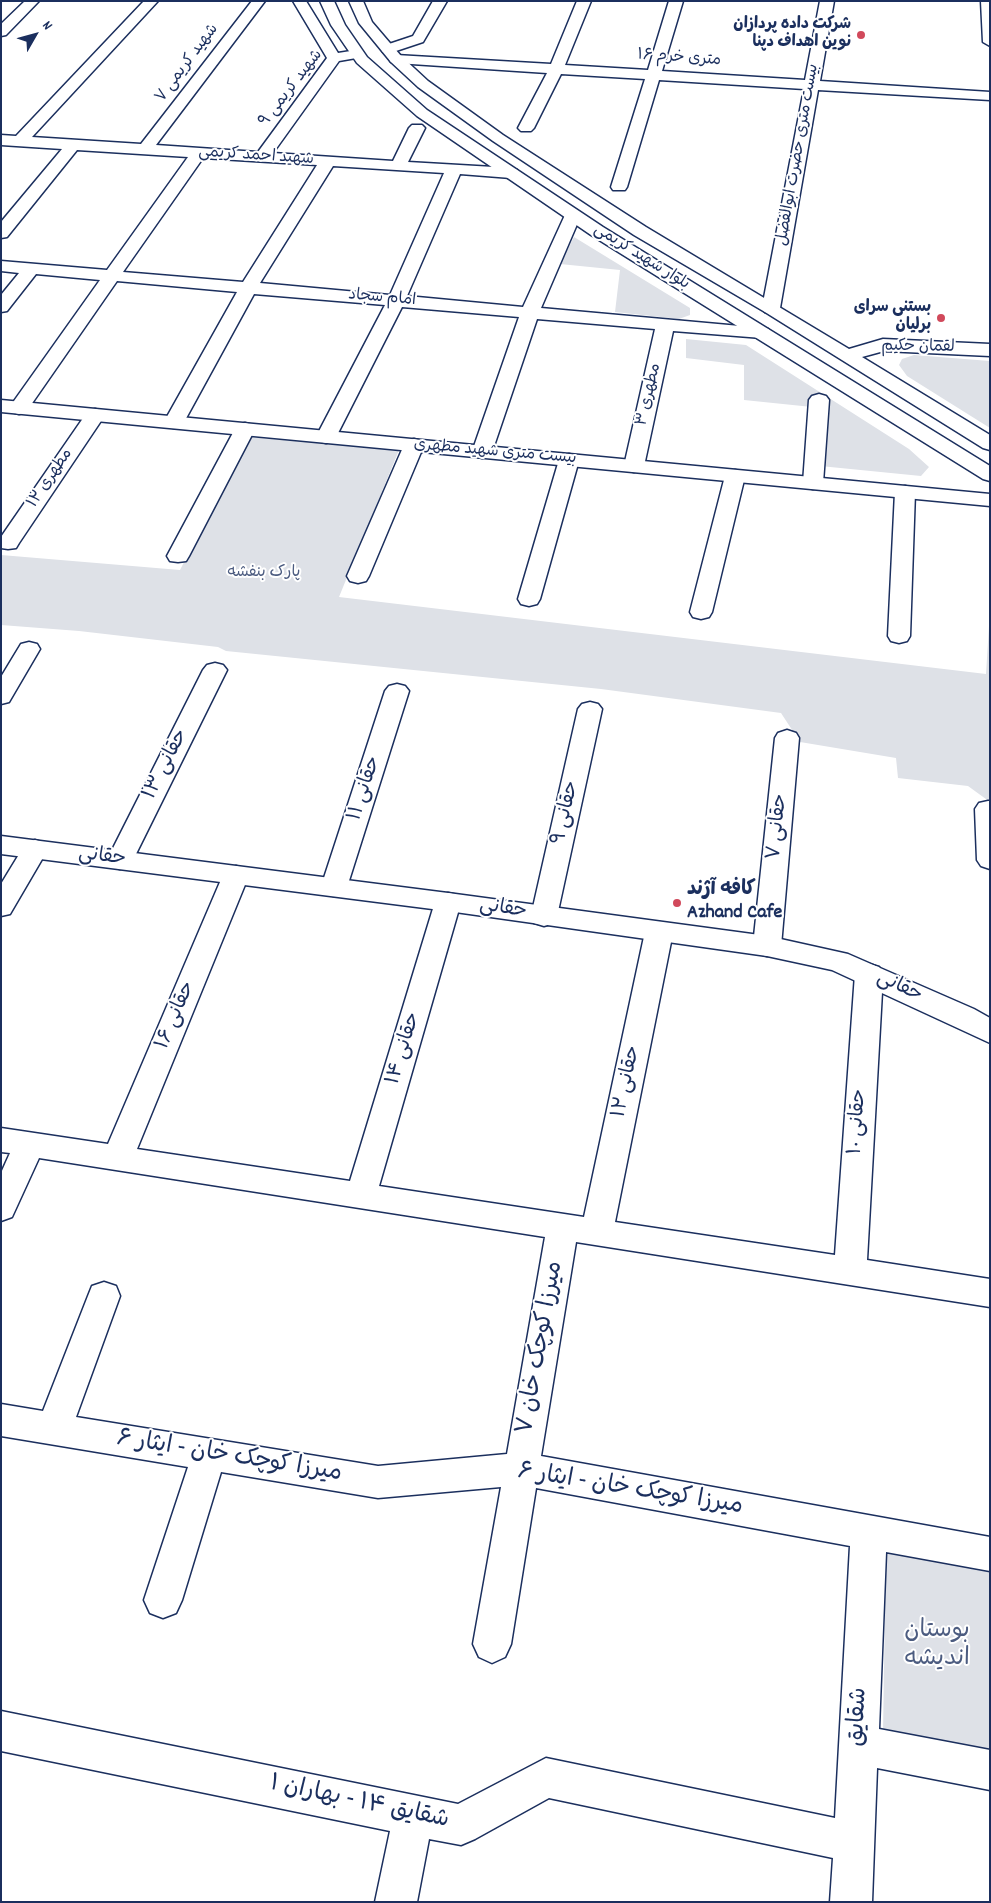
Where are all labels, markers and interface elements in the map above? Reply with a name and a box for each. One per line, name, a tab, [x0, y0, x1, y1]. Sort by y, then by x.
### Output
north arrow	[10, 10, 60, 60]
place label: شرکت داده پردازان نوین اهداف دپنا	[733, 16, 851, 54]
text: N	[37, 17, 57, 35]
street label: شهید کریمی ۷	[152, 21, 224, 107]
marker: شرکت داده پردازان نوین اهداف دپنا	[855, 29, 867, 41]
street label: ۱۶ متری خرم	[636, 46, 722, 72]
street label: شهید کریمی ۹	[256, 47, 328, 131]
street label: بیست متری حضرت ابوالفضل	[774, 63, 824, 247]
street label: شهید احمد کریمی	[198, 143, 314, 171]
street label: بلوار شهید کریمی	[590, 221, 692, 295]
street label: امام سجاد	[347, 286, 417, 312]
place label: بستنی سرای برلیان	[854, 299, 931, 337]
marker: بستنی سرای برلیان	[935, 312, 947, 324]
street label: لقمان حکیم	[881, 338, 955, 358]
street label: مطهری ۳	[633, 362, 667, 428]
street label: بیست متری شهید مطهری	[413, 436, 577, 470]
street label: مطهری ۱۲	[24, 446, 78, 512]
park label: پارک بنفشه	[228, 564, 300, 584]
street label: حقانی ۱۳	[139, 726, 195, 804]
street label: حقانی ۱۱	[344, 754, 388, 824]
street label: حقانی ۹	[548, 779, 586, 847]
street label: حقانی ۷	[764, 793, 794, 861]
street label: حقانی	[77, 843, 127, 873]
place label: کافه آژند Azhand Cafe	[687, 879, 782, 926]
street label: حقانی	[478, 894, 528, 926]
marker: کافه آژند Azhand Cafe	[671, 897, 683, 909]
street label: حقانی	[872, 967, 926, 1009]
street label: حقانی ۱۶	[152, 978, 202, 1054]
street label: حقانی ۱۴	[383, 1010, 427, 1088]
street label: حقانی ۱۲	[609, 1044, 647, 1120]
street label: حقانی ۱۰	[845, 1088, 873, 1156]
street label: میرزا کوچک خان ۷	[513, 1259, 571, 1437]
street label: میرزا کوچک خان - ایثار ۶	[114, 1426, 344, 1490]
street label: میرزا کوچک خان - ایثار ۶	[515, 1459, 745, 1523]
park label: بوستان اندیشه	[904, 1619, 970, 1675]
street label: شقایق	[844, 1687, 876, 1747]
street label: شقایق ۱۴ - بهاران ۱	[267, 1771, 451, 1837]

